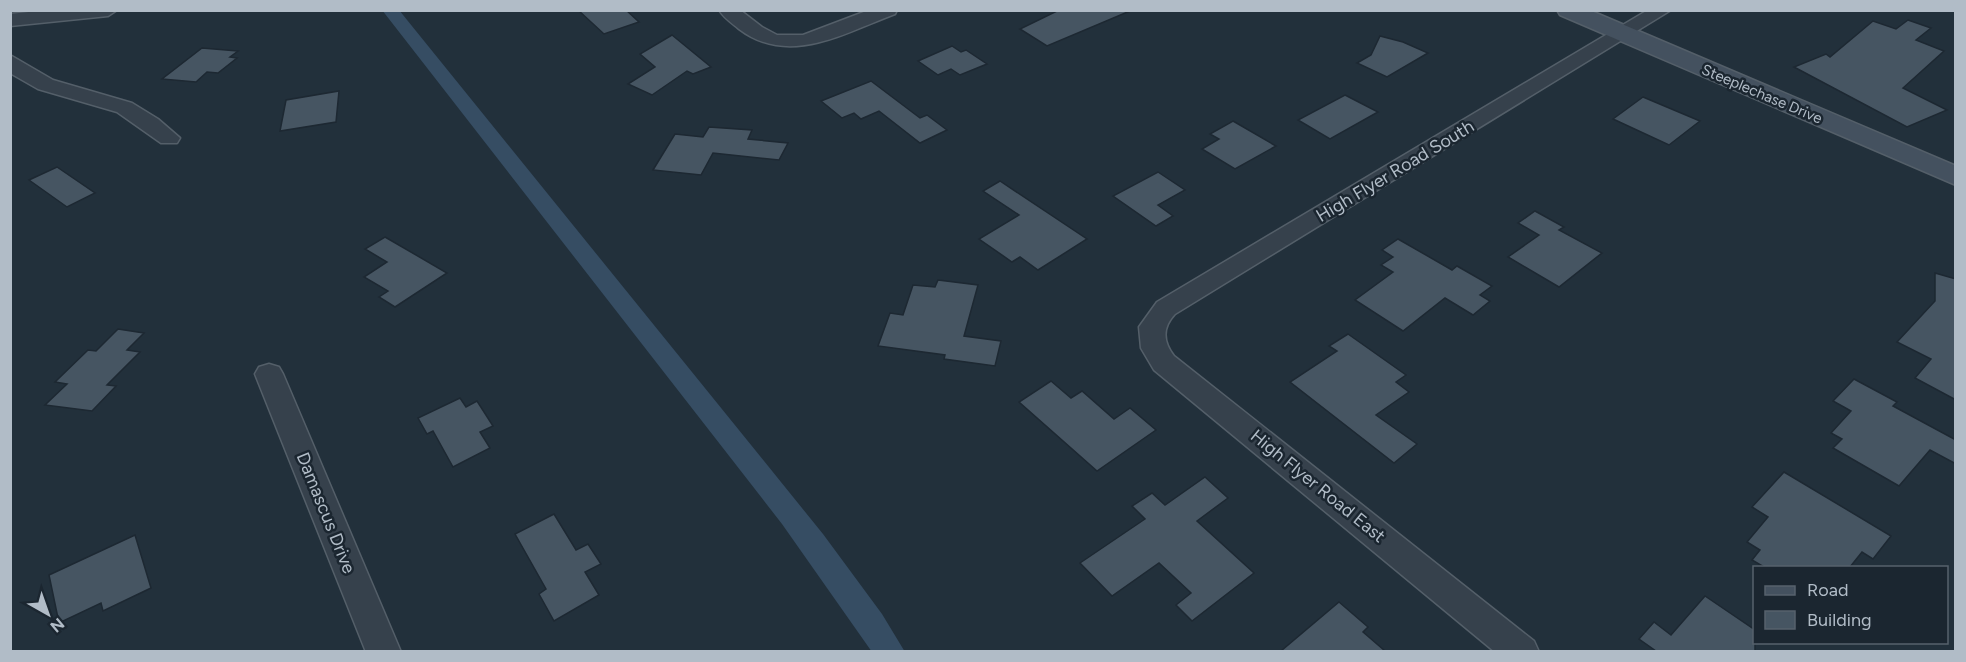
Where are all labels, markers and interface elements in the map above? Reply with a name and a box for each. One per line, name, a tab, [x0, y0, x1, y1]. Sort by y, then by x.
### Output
street label: Steeplechase Drive	[1699, 60, 1825, 128]
street label: High Flyer Road South	[1312, 115, 1478, 227]
street label: High Flyer Road East	[1246, 425, 1390, 547]
street label: Damascus Drive	[292, 449, 360, 577]
legend	[1753, 566, 1948, 644]
text: Road	[1807, 579, 1848, 601]
north arrow	[18, 584, 78, 644]
text: Building	[1807, 609, 1872, 631]
text: N	[46, 614, 68, 636]

